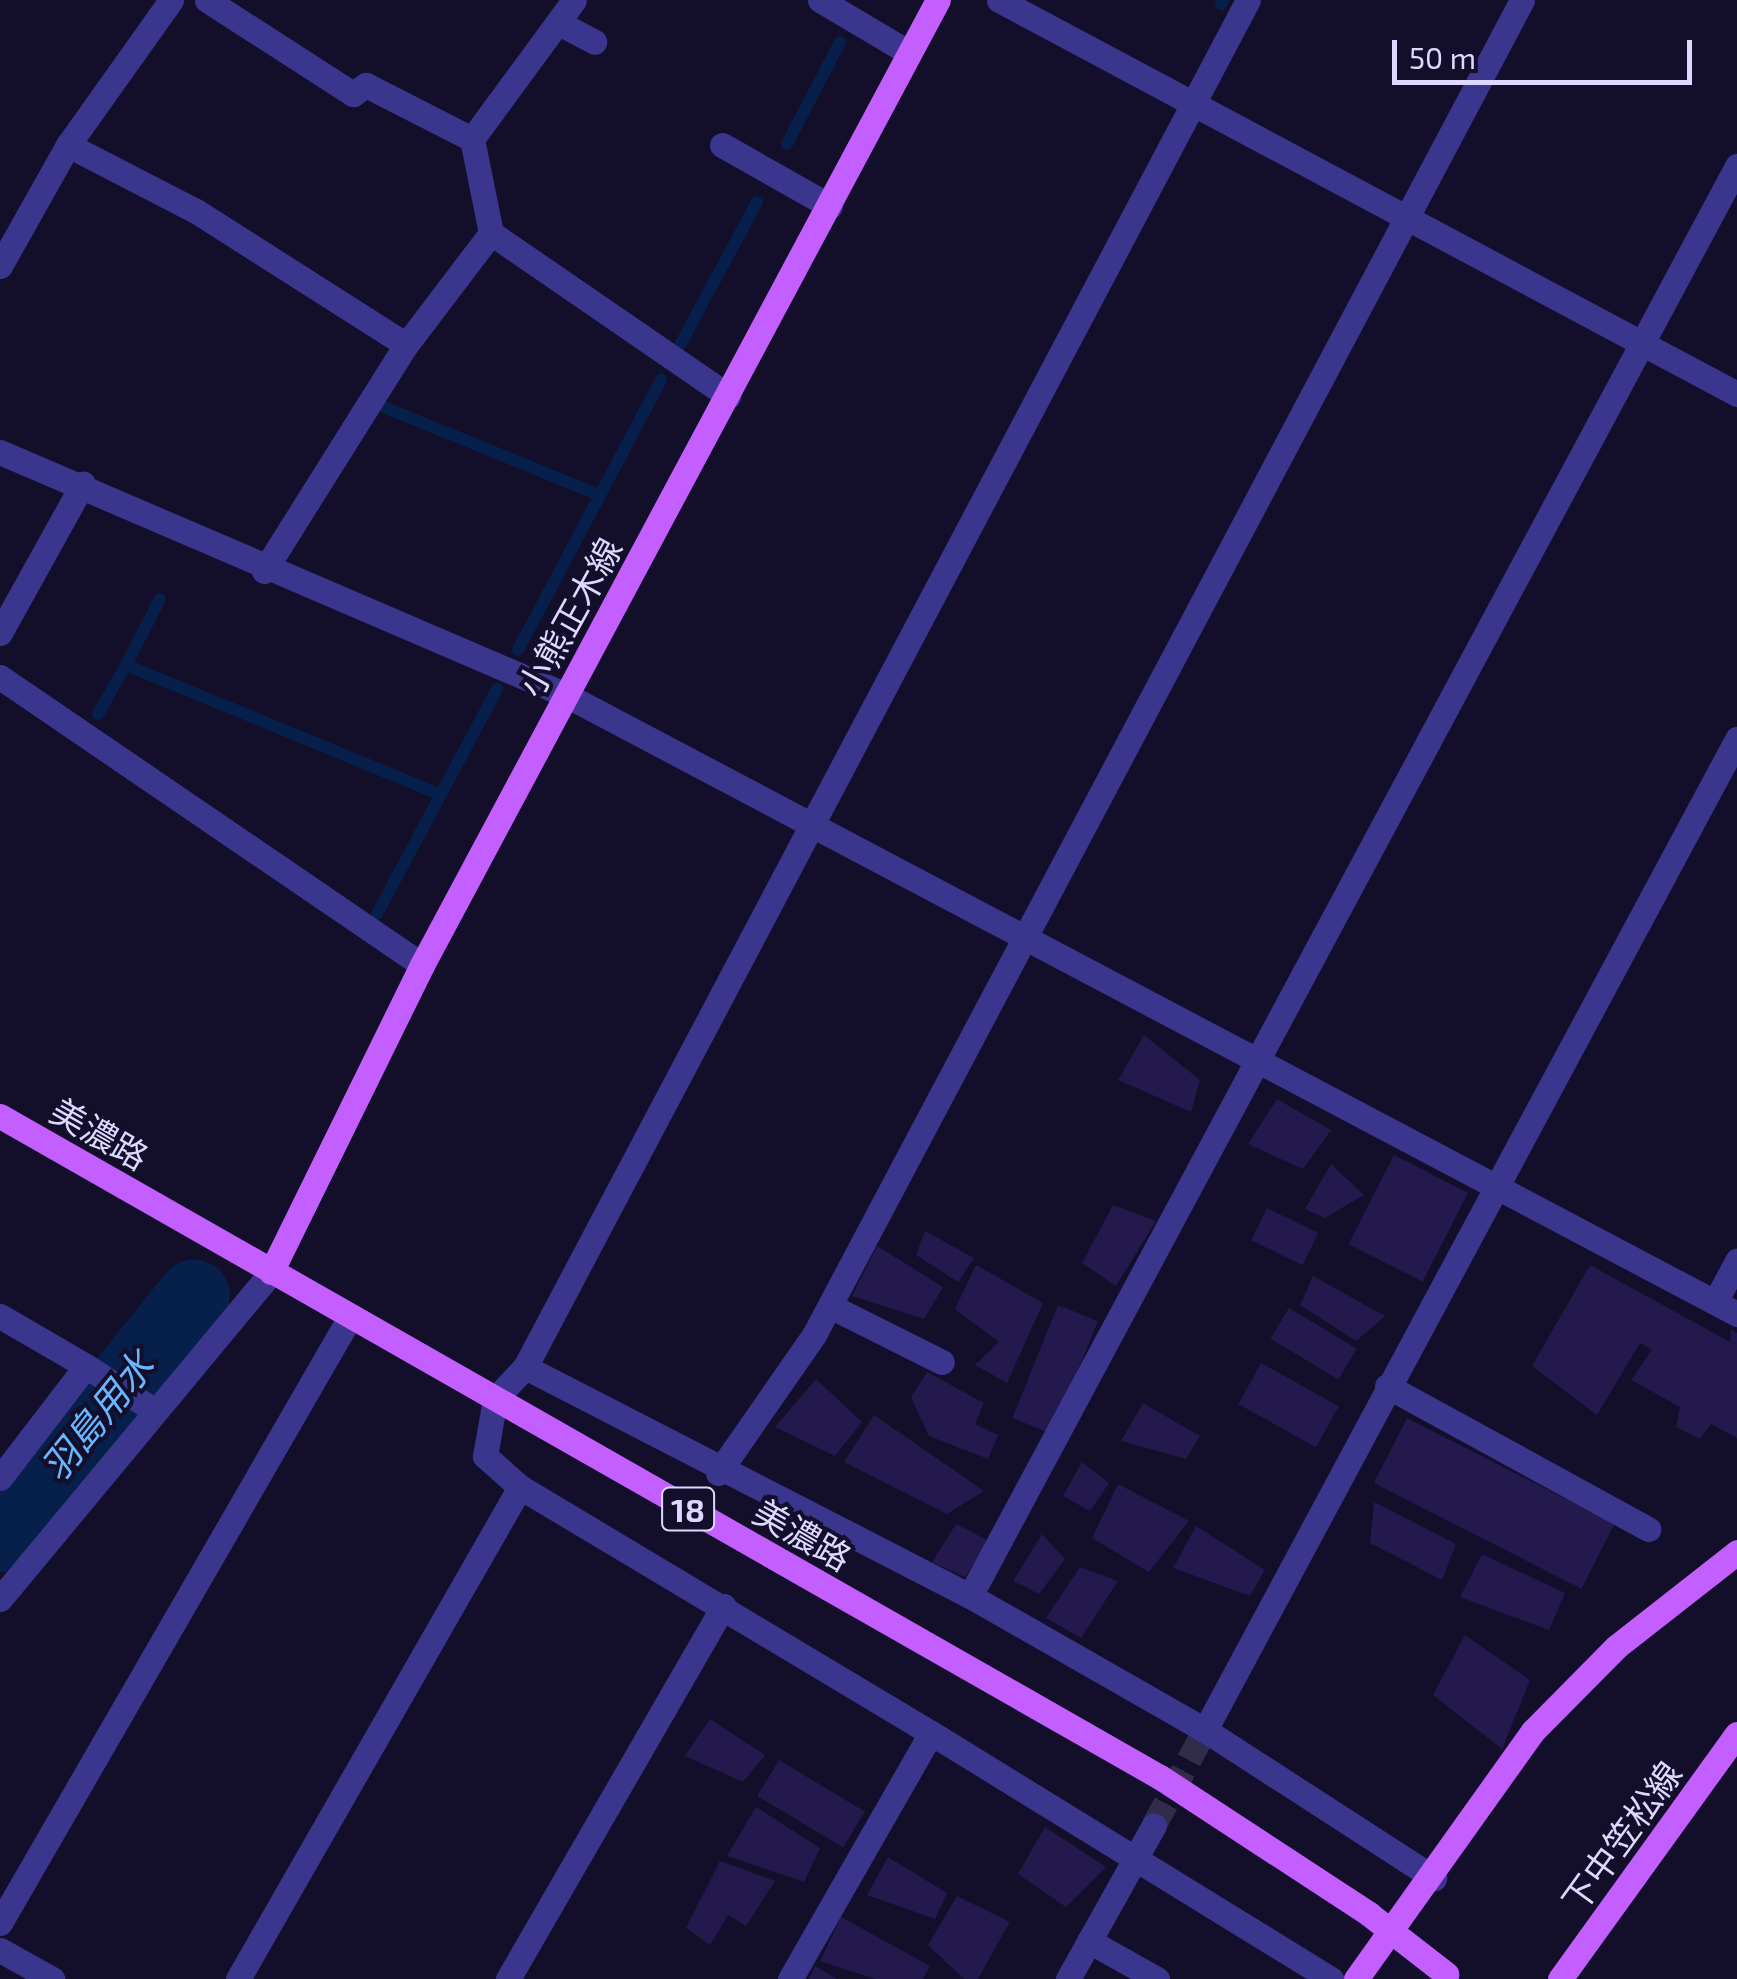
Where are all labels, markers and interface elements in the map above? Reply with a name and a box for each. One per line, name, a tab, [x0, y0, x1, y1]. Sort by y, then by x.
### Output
scale bar	[1397, 20, 1697, 82]
text: 50 m	[1409, 39, 1476, 75]
street label: 小熊正木線	[508, 530, 630, 704]
street label: 美濃路	[44, 1089, 156, 1177]
water label: 羽島用水	[31, 1343, 163, 1489]
road number: 18	[660, 1482, 716, 1536]
street label: 美濃路	[747, 1490, 859, 1578]
street label: 下中笠松線	[1553, 1753, 1689, 1919]

